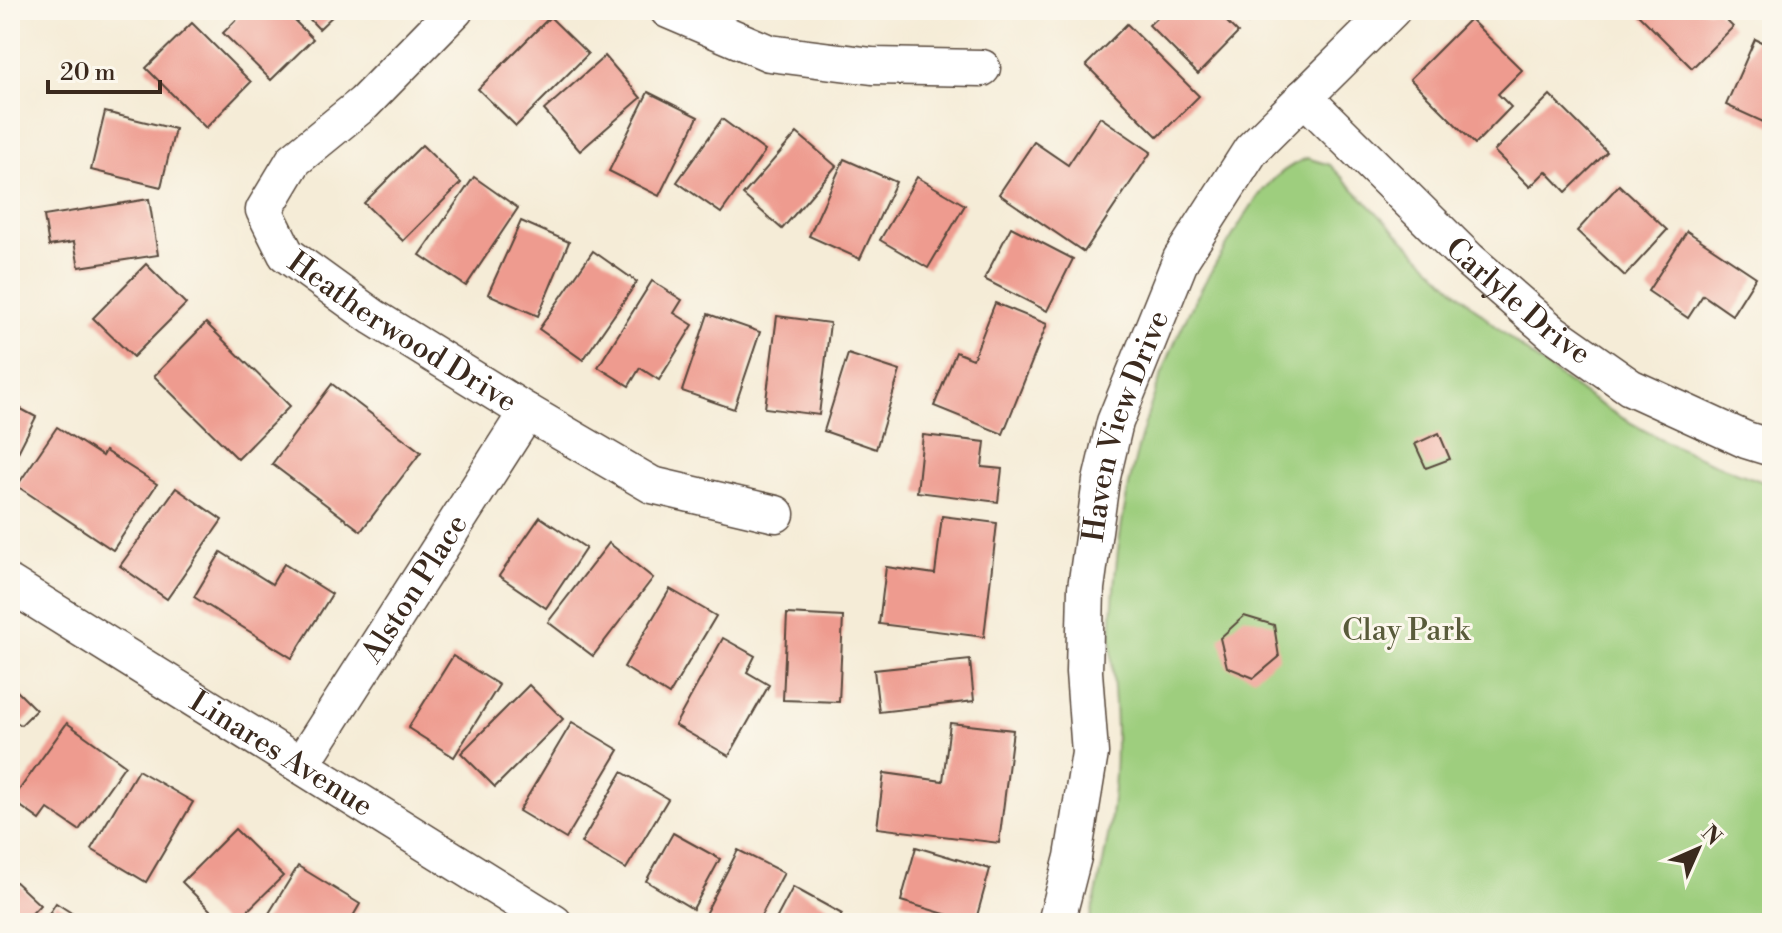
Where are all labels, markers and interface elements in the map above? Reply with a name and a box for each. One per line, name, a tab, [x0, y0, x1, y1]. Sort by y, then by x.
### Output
scale bar	[48, 44, 160, 94]
text: 20 m	[60, 58, 116, 88]
street label: Carlyle Drive	[1437, 229, 1598, 374]
street label: Heatherwood Drive	[280, 243, 524, 421]
street label: Haven View Drive	[1075, 305, 1178, 544]
street label: Alston Place	[353, 507, 477, 671]
park label: Clay Park	[1342, 612, 1471, 650]
street label: Linares Avenue	[182, 683, 380, 825]
north arrow	[1658, 809, 1738, 889]
text: N	[1695, 820, 1727, 852]

